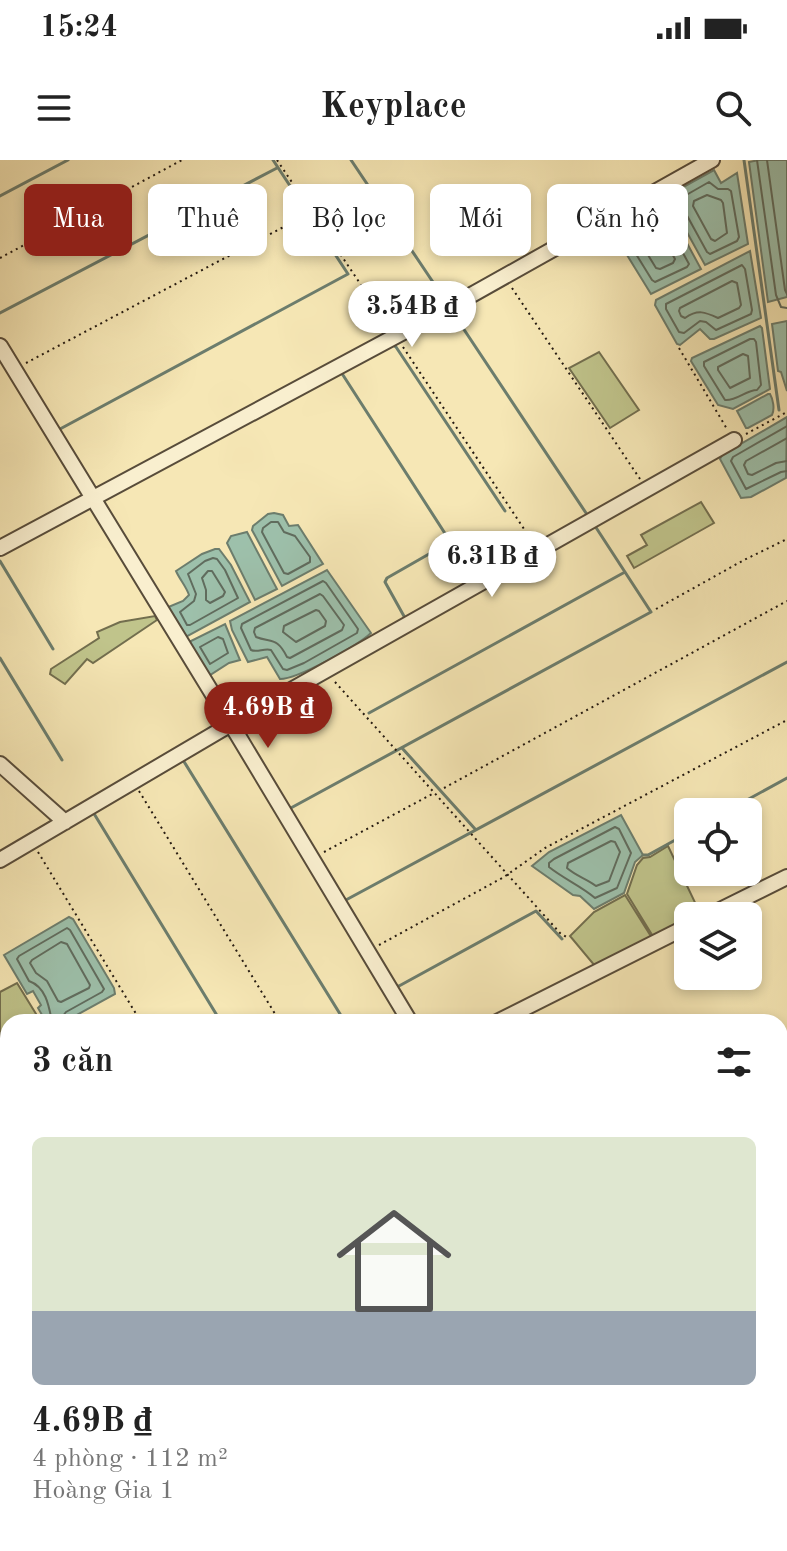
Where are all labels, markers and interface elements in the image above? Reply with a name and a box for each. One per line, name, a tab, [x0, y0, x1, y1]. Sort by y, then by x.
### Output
text: 15:24	[40, 13, 118, 43]
icon: menu	[32, 86, 76, 130]
icon: search	[711, 86, 755, 130]
text: Keyplace	[320, 90, 467, 126]
chip: Mua	[24, 184, 132, 256]
chip: Thuê	[148, 184, 267, 256]
chip: Bộ lọc	[283, 184, 414, 256]
chip: Mới	[430, 184, 531, 256]
chip: Căn hộ	[547, 184, 688, 256]
pin: 3.54B ₫	[338, 281, 486, 349]
text: 3.54B ₫	[366, 294, 458, 320]
pin: 6.31B ₫	[418, 531, 566, 599]
text: 6.31B ₫	[446, 544, 538, 570]
pin: 4.69B ₫	[194, 682, 342, 750]
text: 4.69B ₫	[222, 695, 314, 721]
map controls	[674, 798, 762, 990]
button: locate	[674, 798, 762, 886]
button: layers	[674, 902, 762, 990]
icon: filters	[712, 1040, 756, 1084]
text: 3 căn	[32, 1045, 113, 1079]
icon: home	[322, 1189, 466, 1333]
text: 4.69B ₫	[32, 1405, 152, 1439]
text: 4 phòng · 112 m²	[32, 1446, 228, 1472]
text: Hoàng Gia 1	[32, 1478, 175, 1504]

